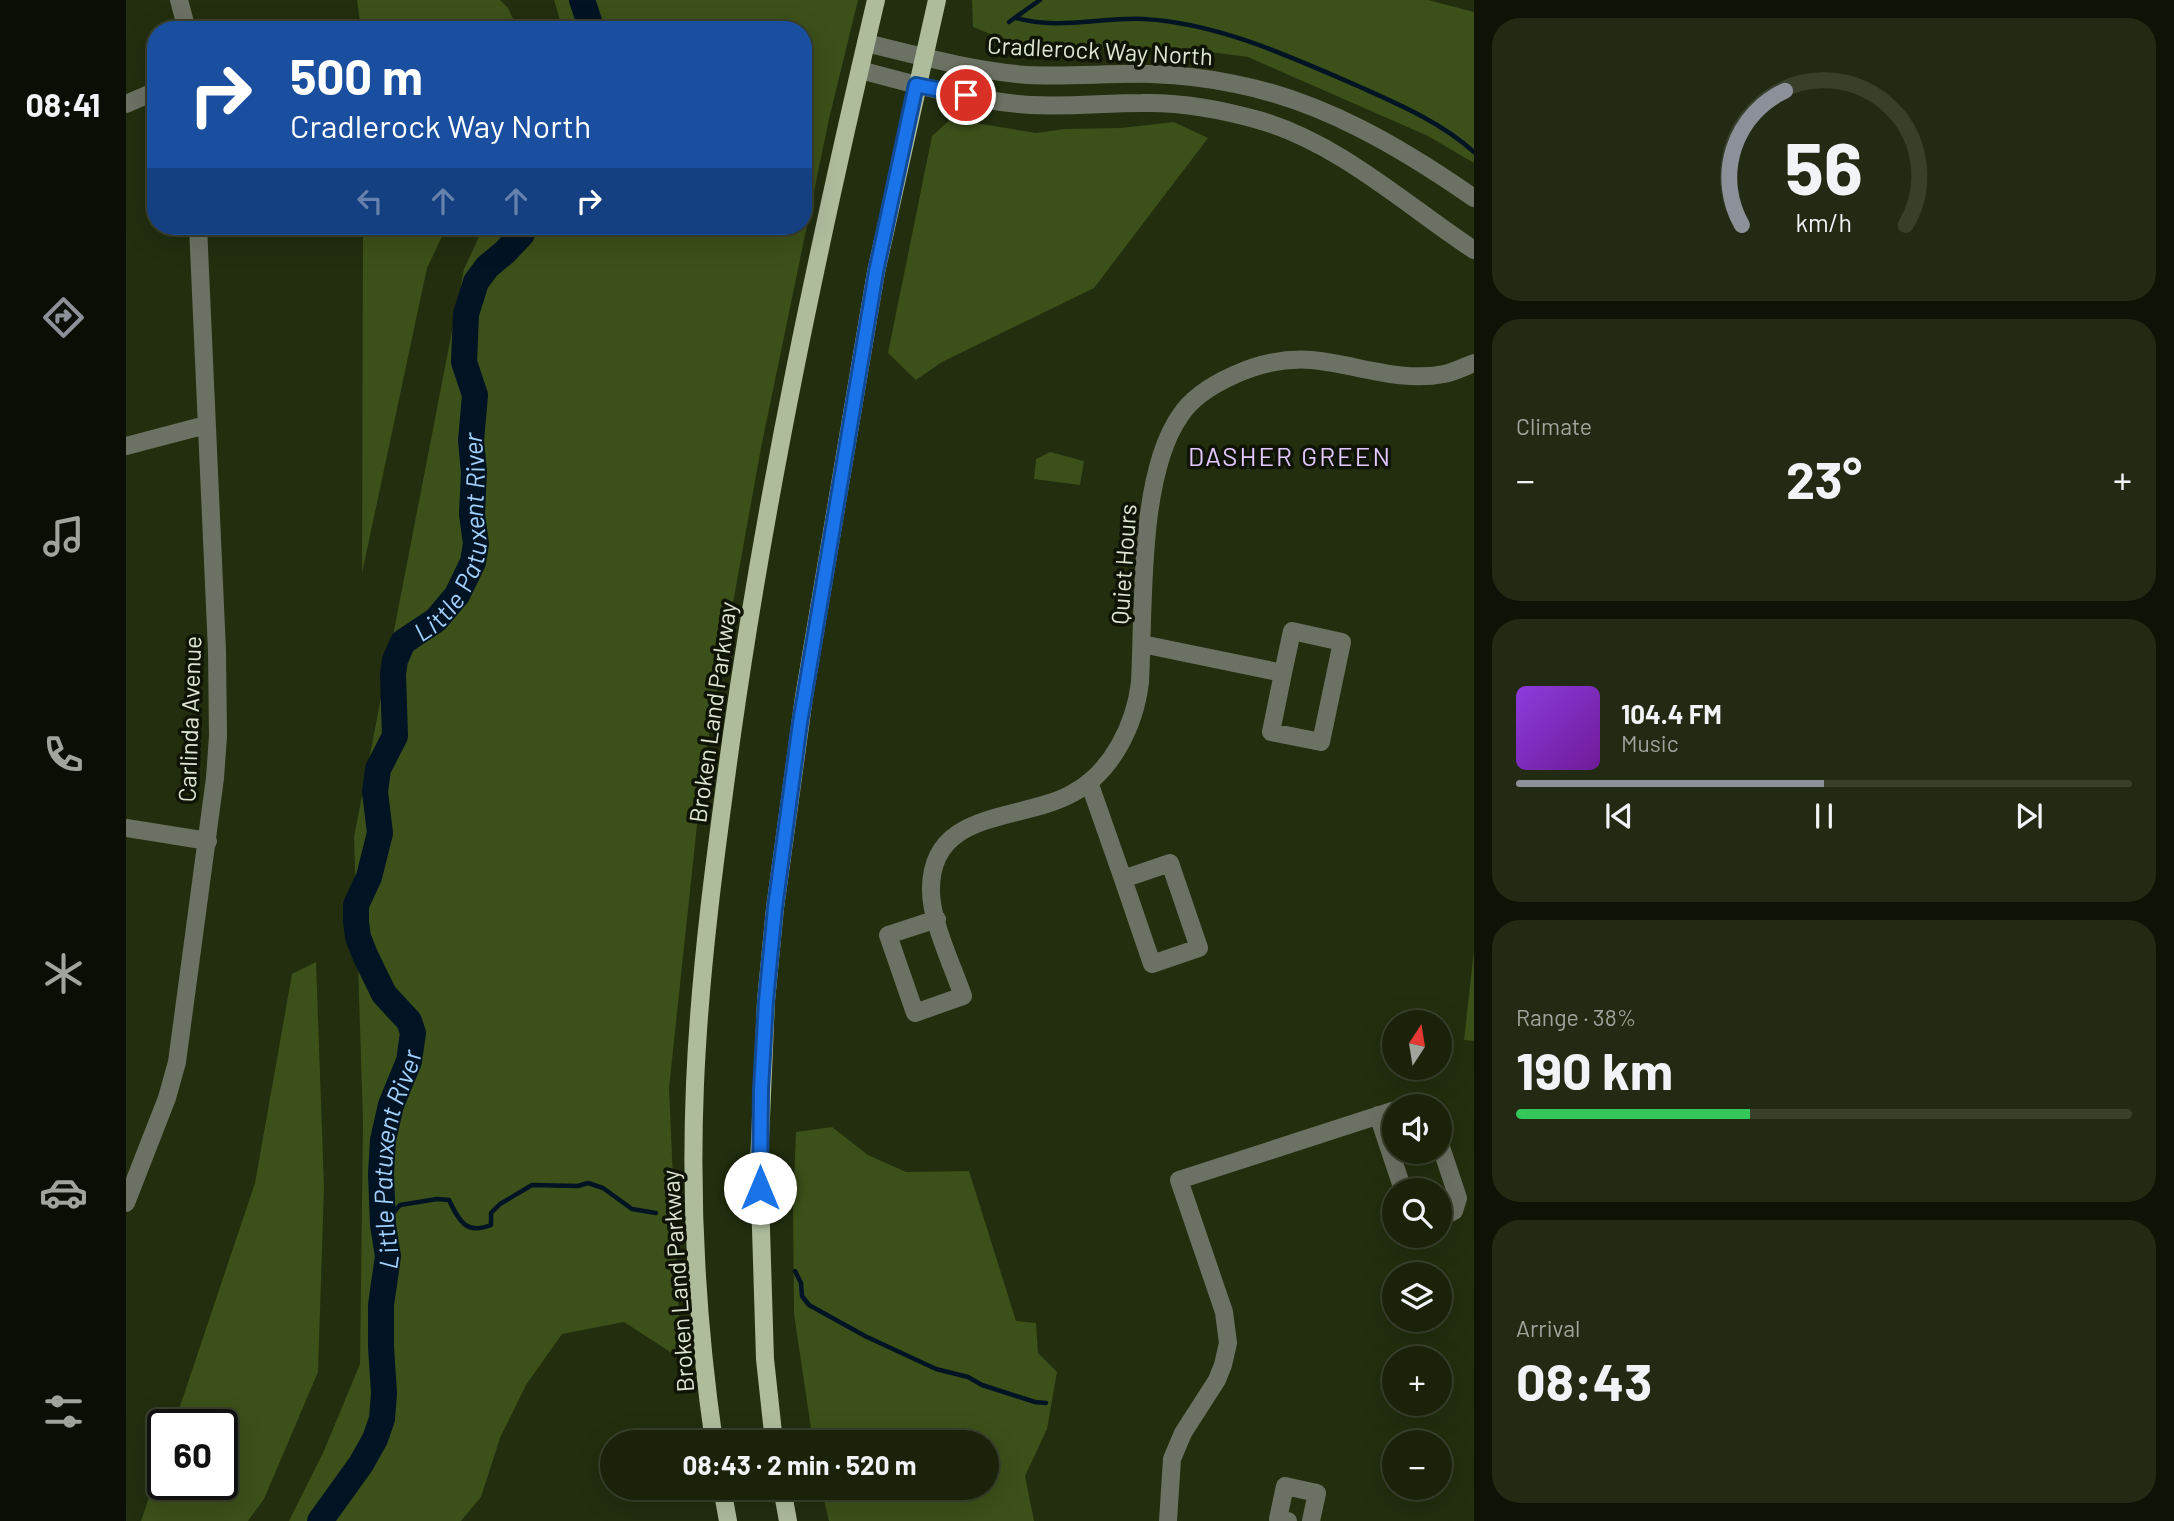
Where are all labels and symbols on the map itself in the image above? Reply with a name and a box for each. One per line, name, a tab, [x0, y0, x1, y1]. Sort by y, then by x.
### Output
street label: Cradlerock Way North	[986, 30, 1214, 70]
pin	[936, 65, 996, 125]
water label: Little Patuxent River	[407, 431, 492, 646]
district label: DASHER GREEN	[1188, 440, 1392, 471]
street label: Quiet Hours	[1104, 503, 1142, 625]
street label: Broken Land Parkway	[682, 600, 742, 824]
street label: Carlinda Avenue	[172, 635, 206, 803]
north arrow	[1382, 1010, 1452, 1080]
water label: Little Patuxent River	[365, 1047, 426, 1271]
position arrow	[723, 1151, 797, 1225]
street label: Broken Land Parkway	[655, 1169, 699, 1393]
speed limit sign: 60	[147, 1409, 238, 1500]

